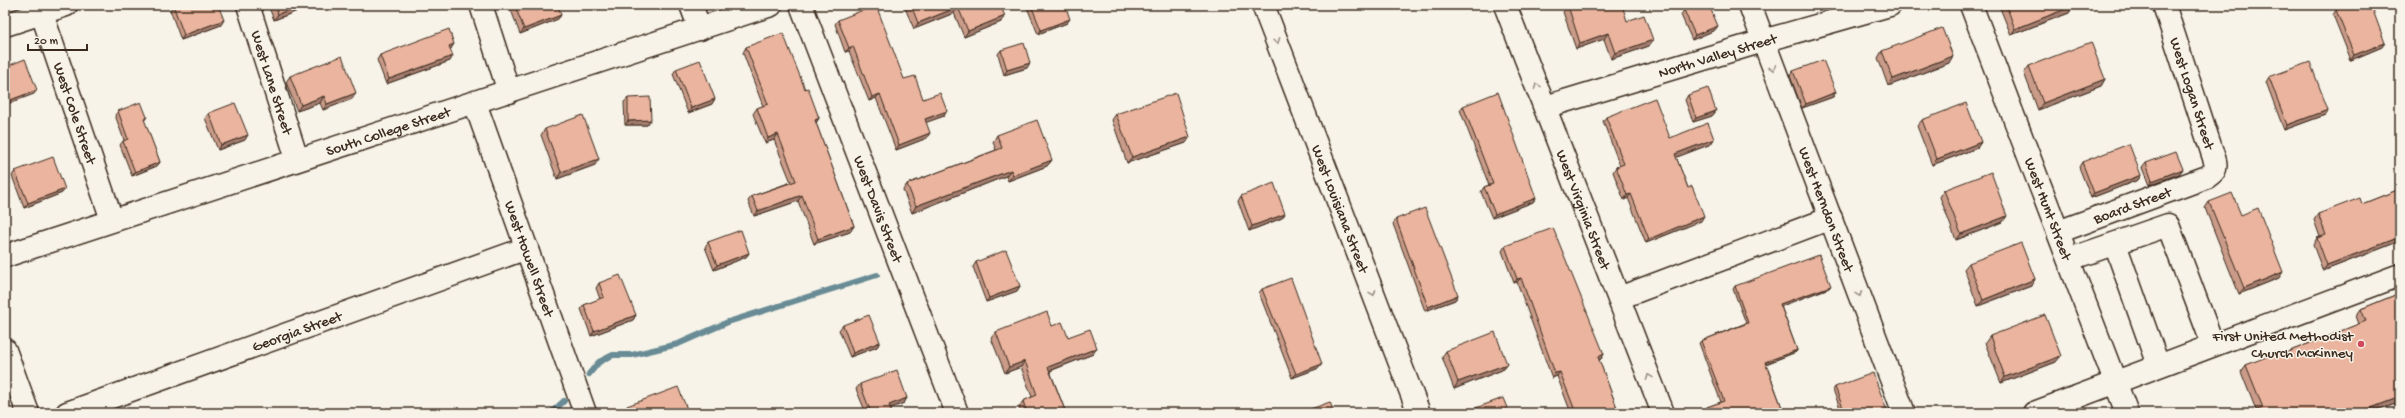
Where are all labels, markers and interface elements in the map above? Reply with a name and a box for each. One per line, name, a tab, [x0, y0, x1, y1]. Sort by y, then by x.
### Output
scale bar	[28, 26, 87, 52]
street label: West Lane Street	[246, 29, 296, 139]
street label: North Valley Street	[1657, 30, 1781, 83]
text: 20 m	[34, 35, 59, 49]
street label: West Logan Street	[2165, 35, 2218, 154]
one-way arrow	[1272, 38, 1280, 45]
street label: West Cole Street	[48, 60, 100, 169]
one-way arrow	[1769, 64, 1777, 71]
one-way arrow	[1533, 82, 1541, 89]
street label: South College Street	[324, 103, 455, 161]
street label: West Louisiana Street	[1306, 143, 1372, 278]
street label: West Herndon Street	[1793, 145, 1857, 276]
street label: West Virginia Street	[1551, 148, 1614, 274]
street label: West Davis Street	[848, 153, 906, 267]
street label: West Hunt Street	[2019, 156, 2075, 265]
street label: Board Street	[2091, 183, 2176, 229]
street label: West Howell Street	[499, 199, 558, 321]
one-way arrow	[1369, 290, 1377, 297]
one-way arrow	[1855, 291, 1863, 298]
street label: Georgia Street	[250, 308, 346, 357]
place label: First United Methodist Church McKinney	[2212, 328, 2355, 363]
marker: First United Methodist Church McKinney	[2356, 339, 2366, 349]
one-way arrow	[1646, 373, 1654, 380]

